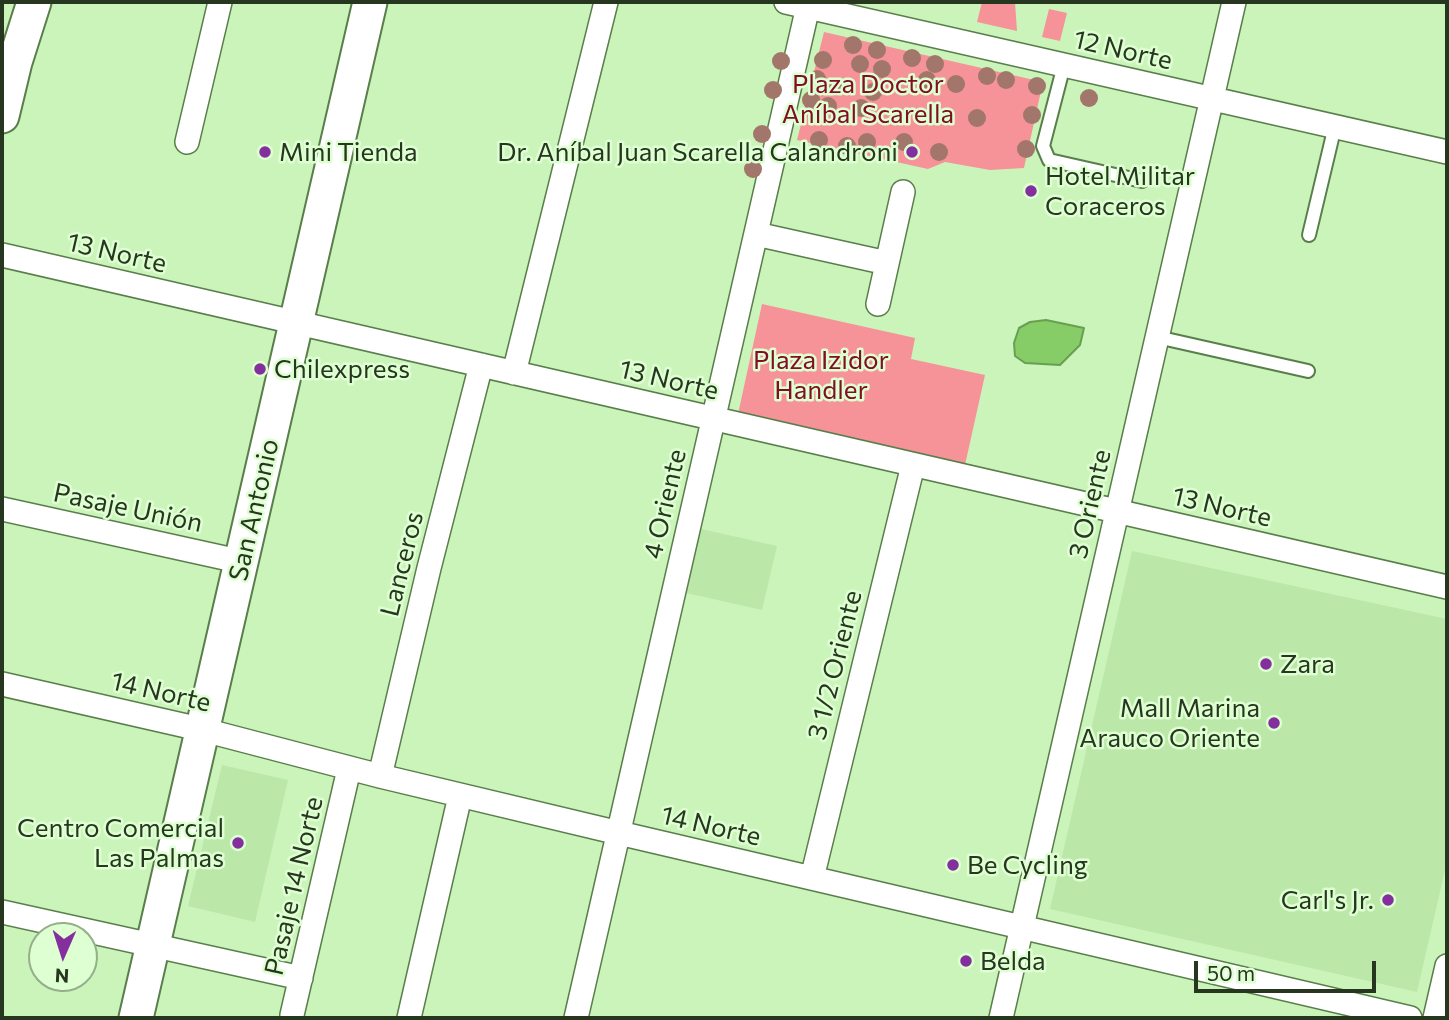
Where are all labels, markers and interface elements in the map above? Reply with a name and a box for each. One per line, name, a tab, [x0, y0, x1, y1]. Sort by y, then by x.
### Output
street label: 12 Norte	[1071, 24, 1175, 76]
park label: Plaza Doctor Aníbal Scarella	[782, 68, 954, 130]
place label: Mini Tienda	[279, 136, 418, 168]
place label: Dr. Aníbal Juan Scarella Calandroni	[497, 136, 898, 168]
marker: Mini Tienda	[257, 144, 273, 160]
marker: Dr. Aníbal Juan Scarella Calandroni	[904, 144, 920, 160]
place label: Hotel Militar Coraceros	[1045, 160, 1195, 222]
marker: Hotel Militar Coraceros	[1023, 183, 1039, 199]
street label: 13 Norte	[64, 226, 170, 280]
park label: Plaza Izidor Handler	[753, 344, 889, 406]
place label: Chilexpress	[274, 353, 410, 385]
street label: 13 Norte	[616, 353, 722, 407]
marker: Chilexpress	[252, 361, 268, 377]
street label: San Antonio	[223, 436, 285, 584]
street label: 4 Oriente	[637, 446, 693, 562]
street label: 3 Oriente	[1062, 446, 1118, 562]
street label: Pasaje Unión	[51, 477, 205, 539]
street label: 13 Norte	[1169, 480, 1275, 534]
street label: Lanceros	[374, 508, 430, 620]
street label: 3 1/2 Oriente	[801, 587, 869, 743]
place label: Zara	[1280, 648, 1335, 680]
marker: Zara	[1258, 656, 1274, 672]
street label: 14 Norte	[108, 665, 214, 719]
place label: Mall Marina Arauco Oriente	[1079, 692, 1260, 754]
marker: Mall Marina Arauco Oriente	[1266, 715, 1282, 731]
street label: Pasaje 14 Norte	[258, 794, 330, 978]
street label: 14 Norte	[658, 799, 764, 853]
place label: Centro Comercial Las Palmas	[17, 812, 224, 874]
marker: Centro Comercial Las Palmas	[230, 835, 246, 851]
place label: Be Cycling	[967, 849, 1088, 881]
marker: Be Cycling	[945, 857, 961, 873]
place label: Carl's Jr.	[1281, 884, 1374, 916]
marker: Carl's Jr.	[1380, 892, 1396, 908]
north arrow	[28, 922, 98, 992]
place label: Belda	[980, 945, 1046, 977]
scale bar	[1197, 946, 1379, 990]
marker: Belda	[958, 953, 974, 969]
text: 50 m	[1207, 960, 1255, 985]
text: N	[54, 965, 70, 988]

